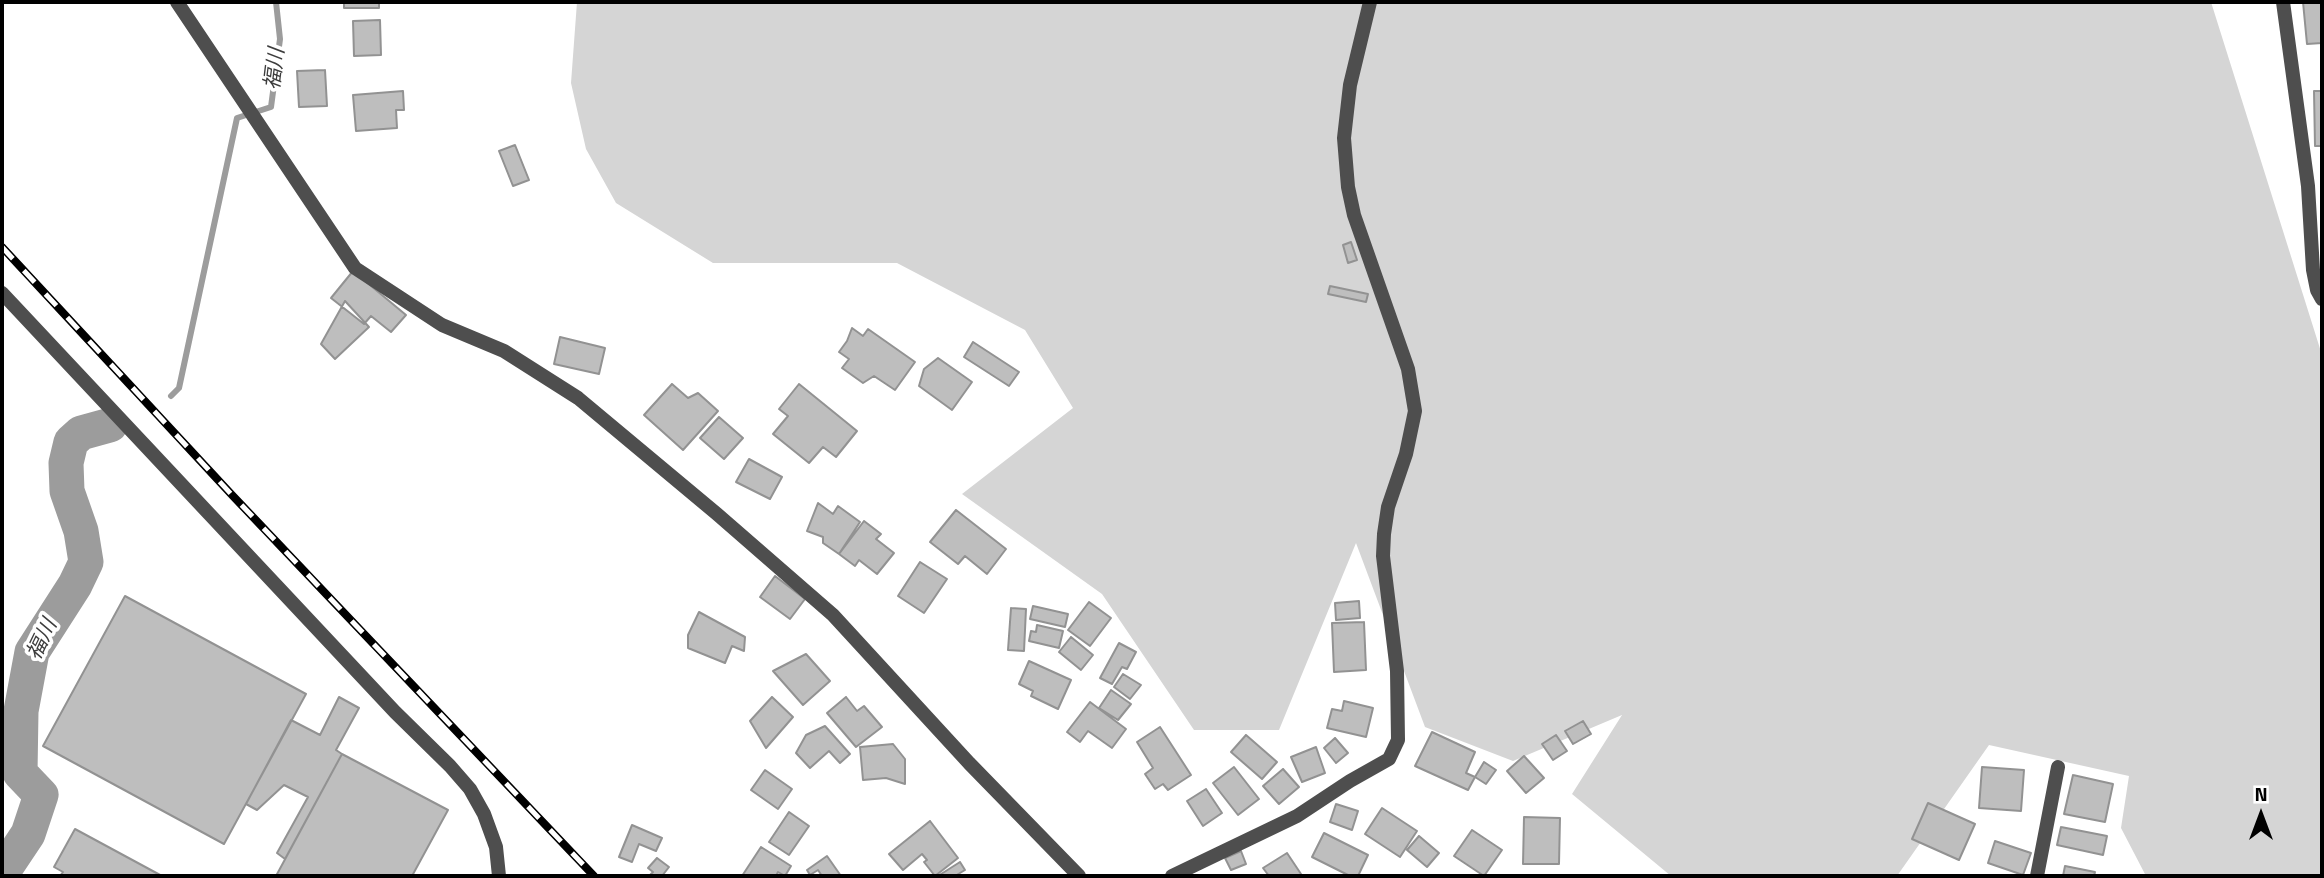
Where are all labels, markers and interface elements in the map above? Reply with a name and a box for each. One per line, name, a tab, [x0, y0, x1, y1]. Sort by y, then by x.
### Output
water label: 福川	[261, 47, 291, 91]
water label: 福川	[22, 616, 64, 664]
text: N	[2254, 779, 2268, 808]
north arrow	[2226, 780, 2296, 850]

